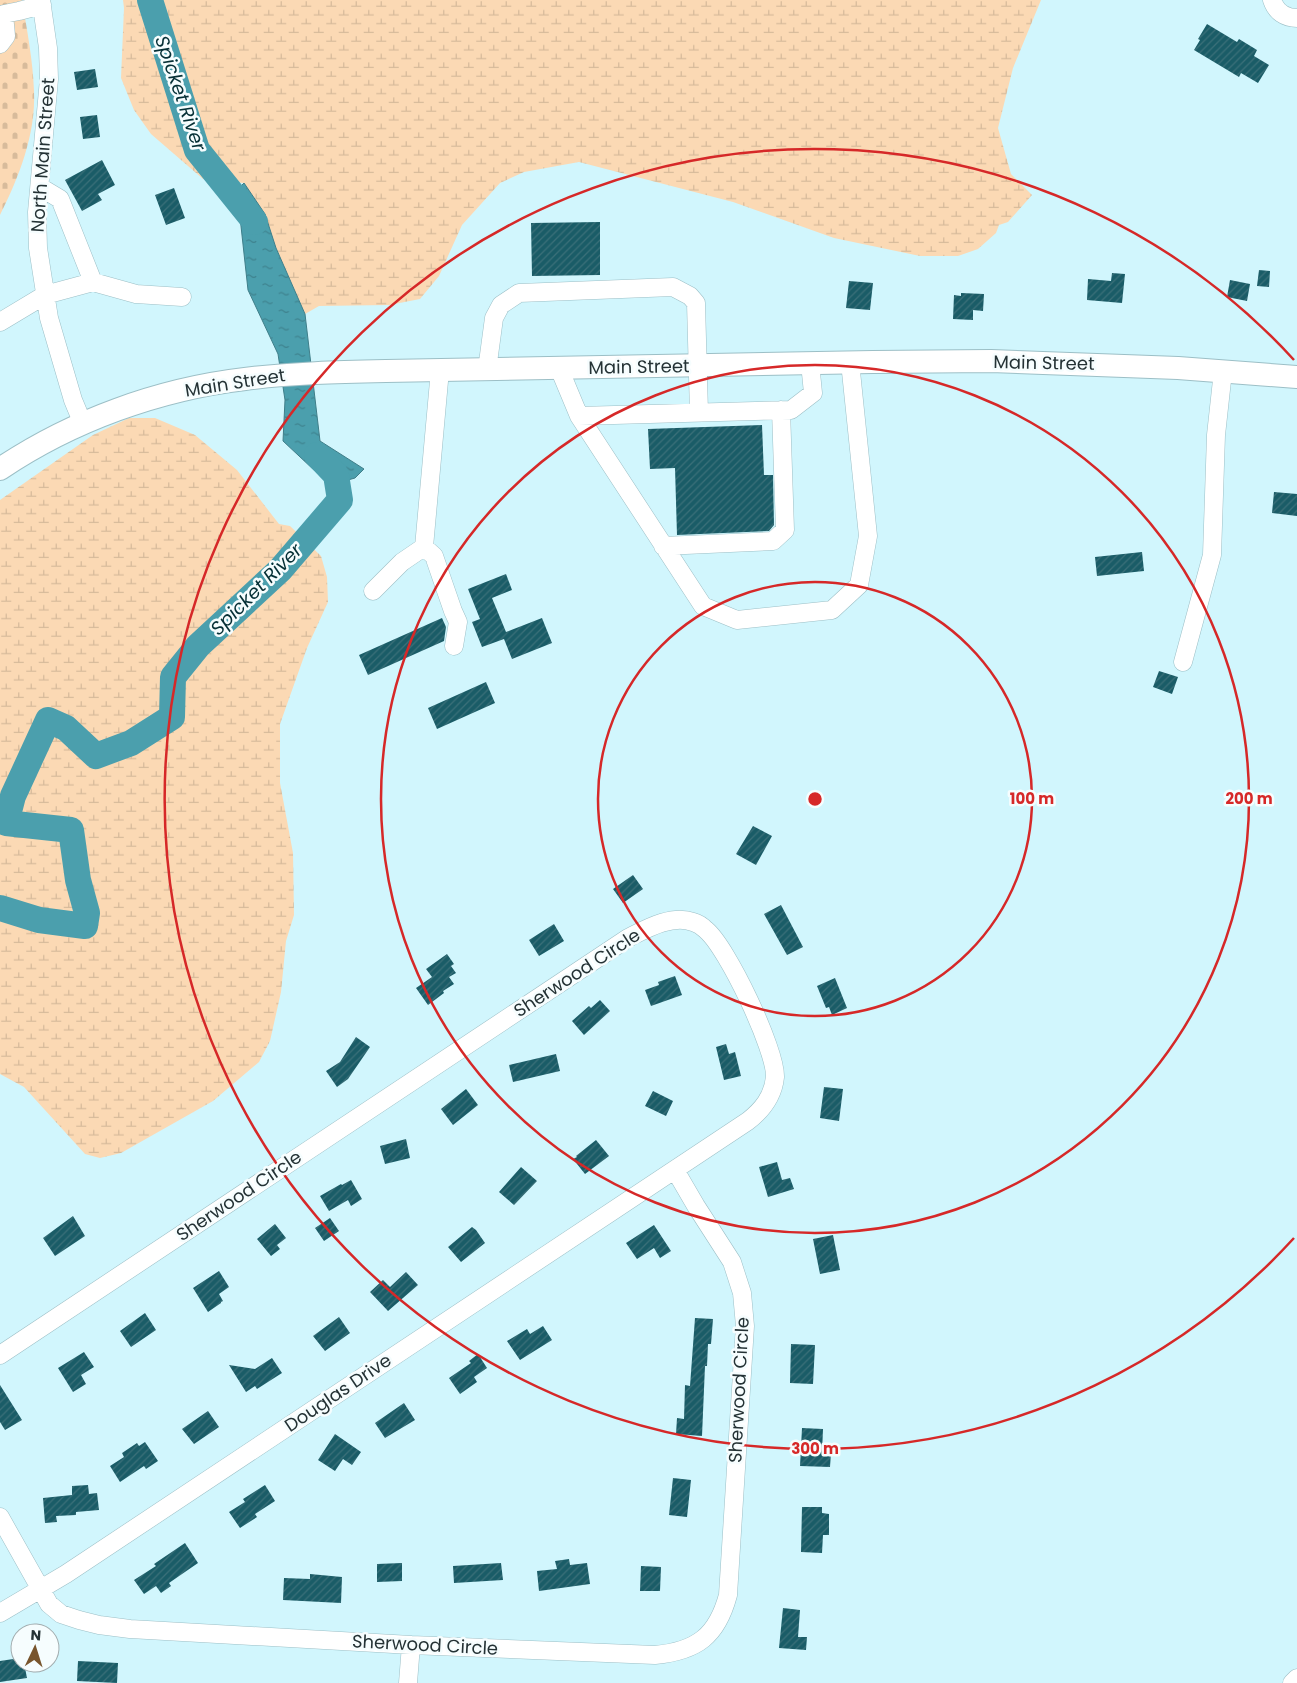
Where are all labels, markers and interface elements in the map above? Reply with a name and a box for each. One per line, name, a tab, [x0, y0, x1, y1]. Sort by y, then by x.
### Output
water label: Spicket River	[148, 32, 213, 155]
street label: North Main Street	[25, 77, 60, 233]
street label: Main Street	[993, 349, 1095, 376]
street label: Main Street	[588, 353, 690, 380]
street label: Main Street	[183, 362, 287, 403]
water label: Spicket River	[204, 537, 309, 641]
text: 100 m	[1010, 788, 1054, 809]
text: 200 m	[1225, 788, 1273, 809]
centre of rings	[806, 790, 824, 808]
street label: Sherwood Circle	[509, 922, 645, 1023]
street label: Sherwood Circle	[171, 1144, 306, 1247]
street label: Sherwood Circle	[722, 1316, 755, 1464]
street label: Douglas Drive	[279, 1348, 396, 1438]
text: 300 m	[791, 1438, 839, 1459]
north arrow	[10, 1623, 60, 1673]
text: N	[30, 1625, 42, 1645]
street label: Sherwood Circle	[351, 1628, 499, 1661]

